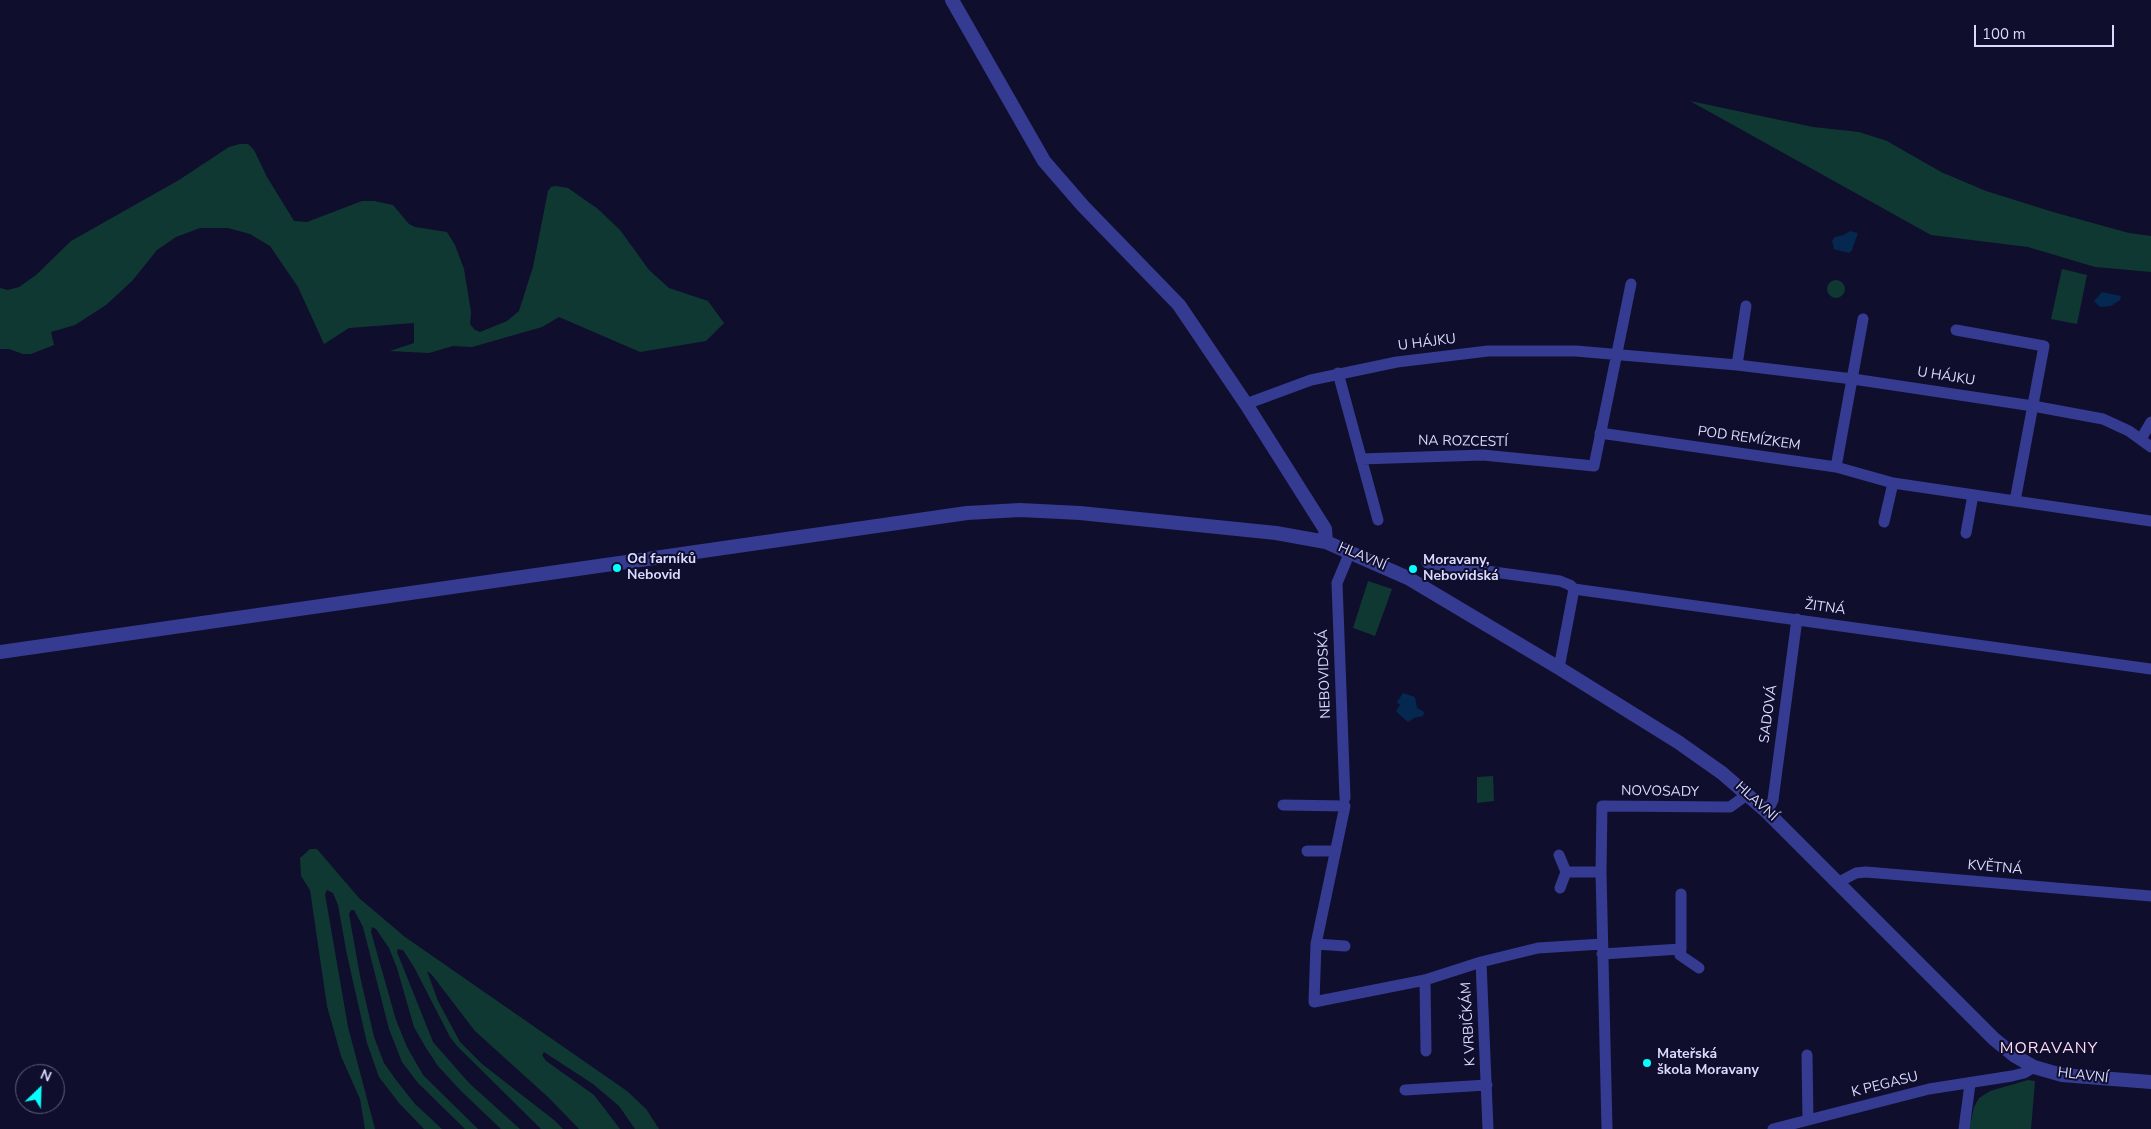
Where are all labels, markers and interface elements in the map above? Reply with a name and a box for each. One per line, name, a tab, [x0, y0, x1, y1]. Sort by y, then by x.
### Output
scale bar	[1976, 15, 2116, 47]
text: 100 m	[1982, 24, 2026, 44]
street label: U HÁJKU	[1397, 331, 1457, 355]
street label: U HÁJKU	[1916, 364, 1976, 390]
street label: POD REMÍZKEM	[1696, 423, 1802, 455]
street label: NA ROZCESTÍ	[1418, 433, 1508, 451]
street label: HLAVNÍ	[1335, 539, 1389, 575]
place label: Od farníků Nebovid	[627, 552, 696, 584]
place label: Moravany, Nebovidská	[1423, 553, 1499, 586]
marker: Od farníků Nebovid	[611, 562, 623, 574]
marker: Moravany, Nebovidská	[1407, 563, 1419, 575]
street label: ŽITNÁ	[1804, 597, 1846, 619]
street label: NEBOVIDSKÁ	[1315, 629, 1335, 719]
street label: SADOVÁ	[1757, 684, 1781, 744]
street label: HLAVNÍ	[1731, 779, 1781, 825]
street label: NOVOSADY	[1621, 783, 1699, 801]
street label: KVĚTNÁ	[1967, 857, 2023, 879]
street label: K VRBIČKÁM	[1458, 981, 1480, 1067]
district label: MORAVANY	[1999, 1039, 2099, 1059]
place label: Mateřská škola Moravany	[1657, 1047, 1759, 1080]
marker: Mateřská škola Moravany	[1641, 1057, 1653, 1069]
north arrow	[15, 1064, 65, 1114]
text: N	[37, 1065, 55, 1087]
street label: HLAVNÍ	[2057, 1065, 2109, 1087]
street label: K PEGASU	[1850, 1069, 1920, 1101]

